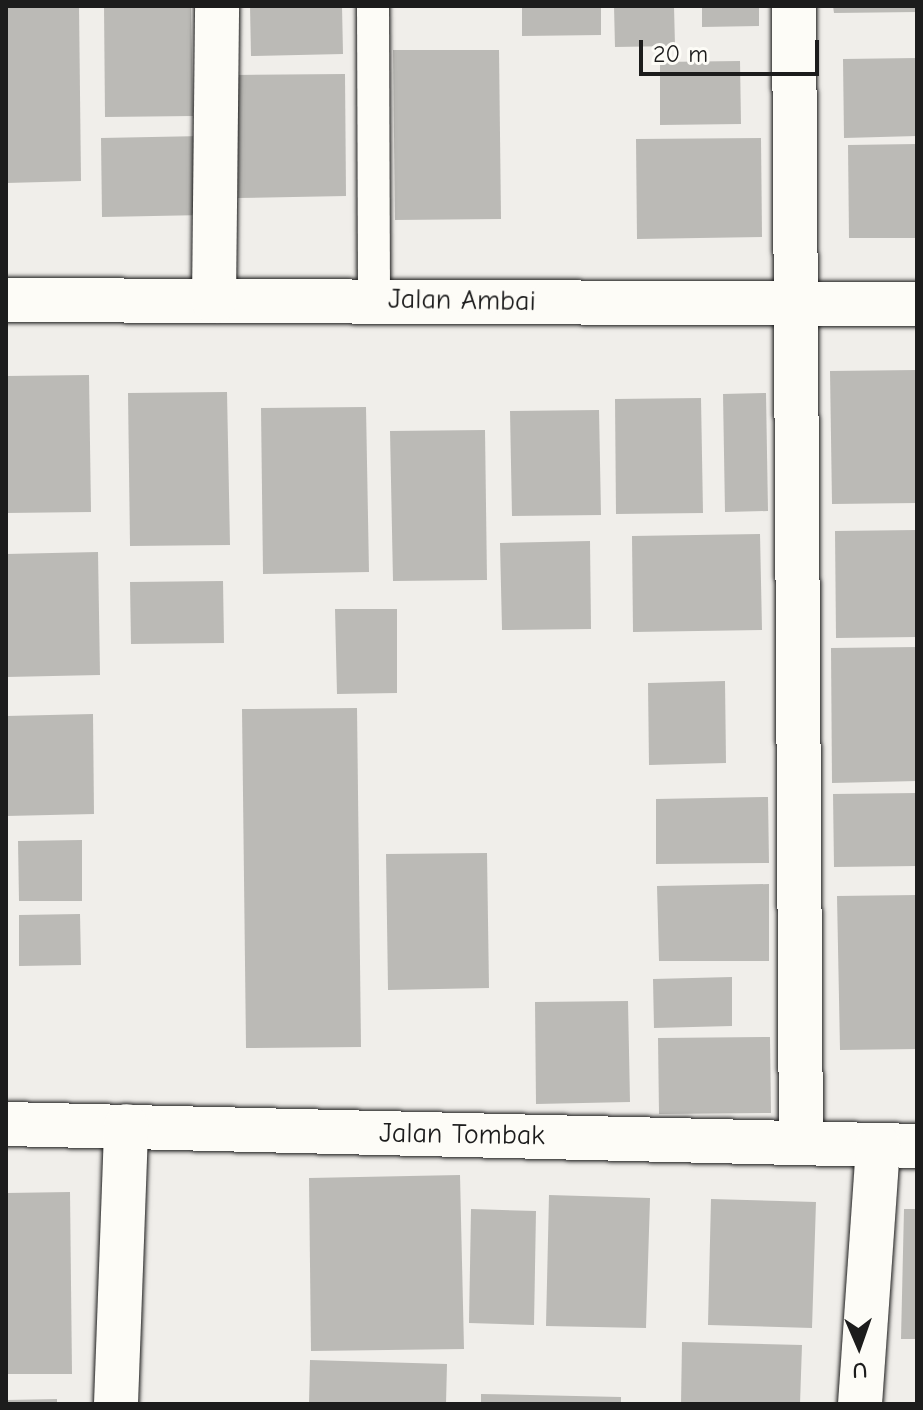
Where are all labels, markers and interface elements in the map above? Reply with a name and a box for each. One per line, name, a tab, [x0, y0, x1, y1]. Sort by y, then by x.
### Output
scale bar	[643, 24, 823, 74]
text: 20 m	[653, 40, 708, 68]
street label: Jalan Ambai	[388, 282, 536, 318]
street label: Jalan Tombak	[379, 1116, 545, 1152]
north arrow	[819, 1306, 899, 1386]
text: U	[852, 1357, 868, 1383]

